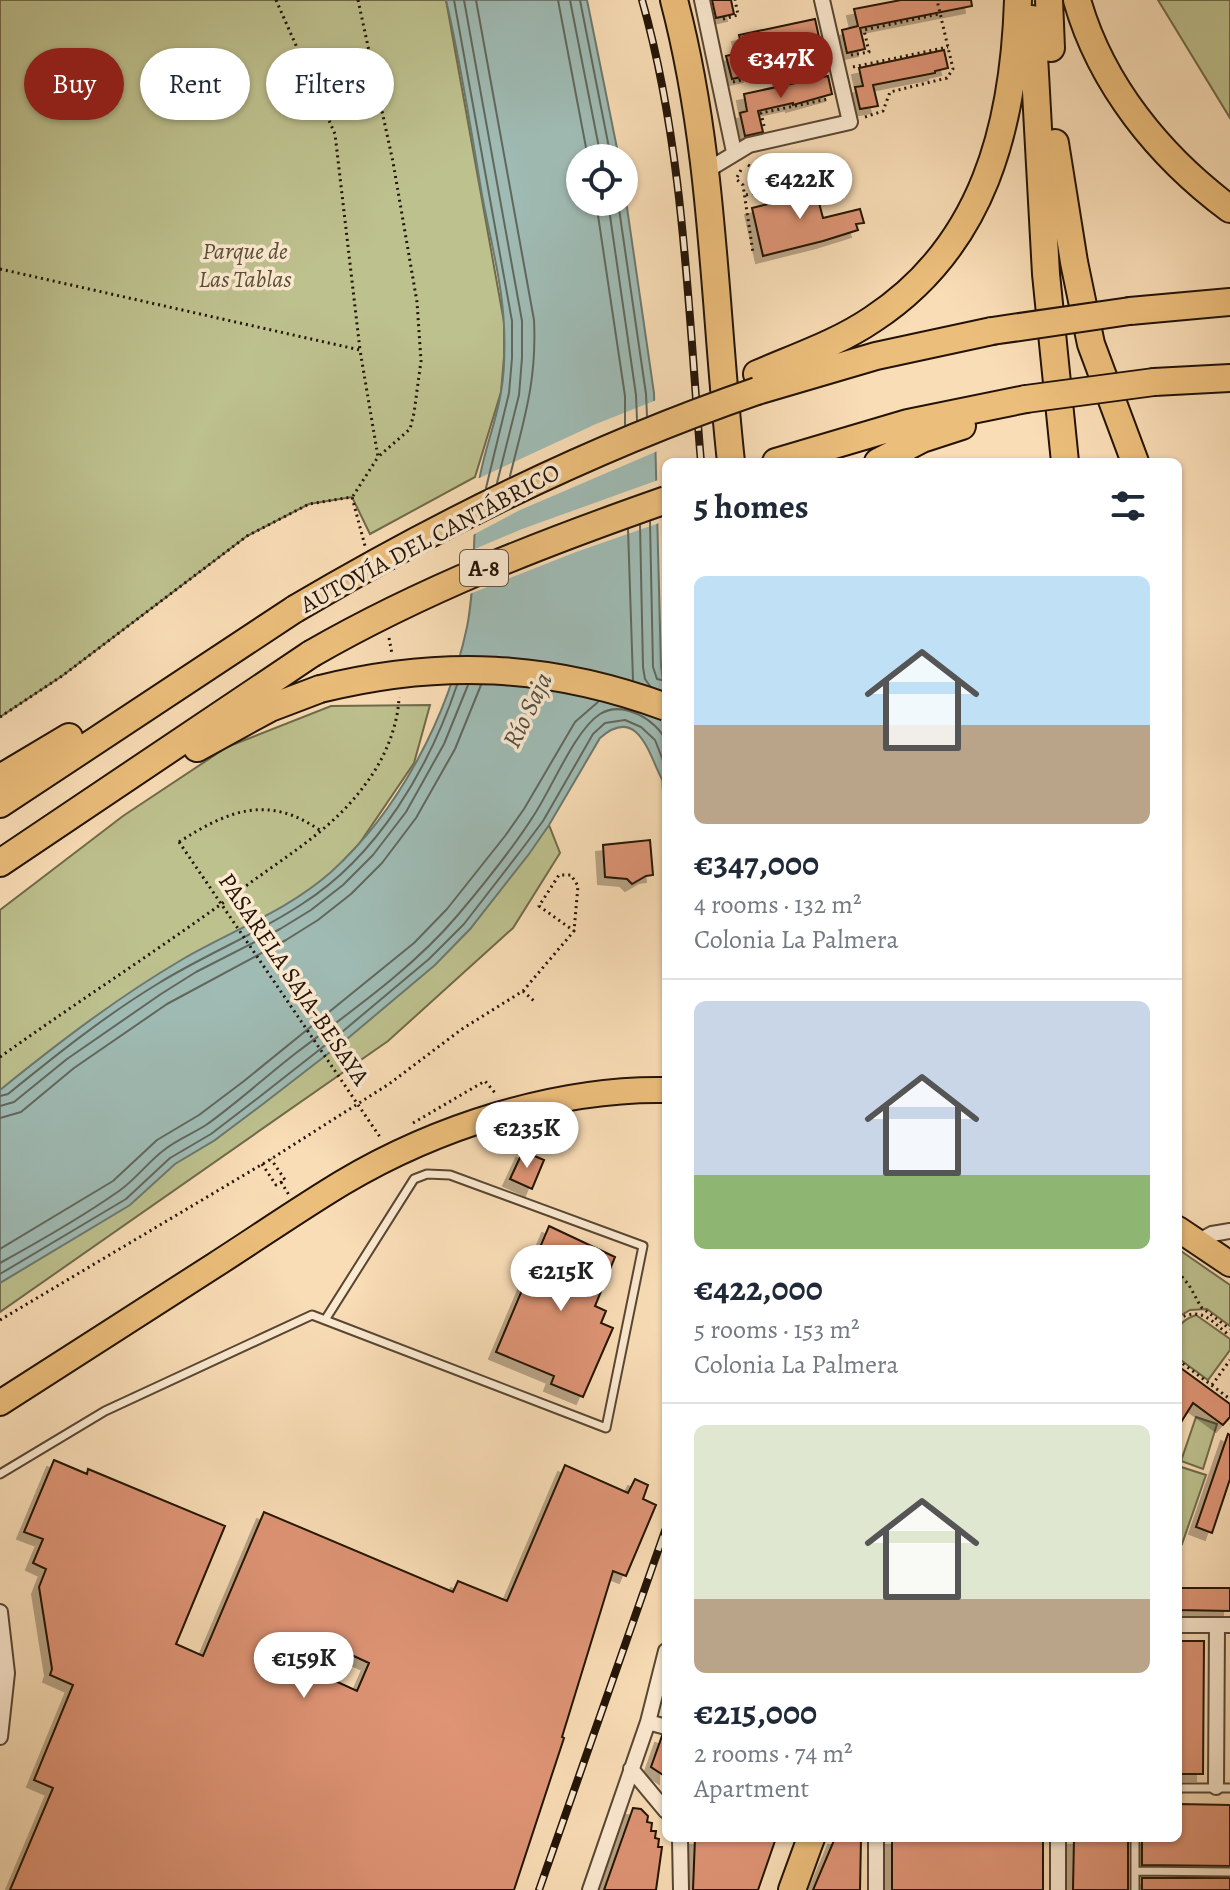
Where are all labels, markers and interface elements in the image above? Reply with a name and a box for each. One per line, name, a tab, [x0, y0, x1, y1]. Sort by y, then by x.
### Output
pin: €347K	[725, 32, 837, 100]
text: €347K	[748, 40, 814, 75]
chip: Buy	[24, 48, 124, 120]
chip: Rent	[140, 48, 250, 120]
chip: Filters	[266, 48, 394, 120]
map controls	[566, 144, 638, 216]
button: locate	[566, 144, 638, 216]
pin: €422K	[744, 153, 856, 221]
text: €422K	[765, 161, 835, 196]
park label: Parque de Las Tablas	[198, 235, 292, 295]
street label: AUTOVÍA DEL CANTÁBRICO	[294, 456, 566, 621]
text: 5 homes	[694, 483, 809, 530]
icon: filters	[1106, 484, 1150, 528]
road number: A-8	[460, 550, 508, 586]
icon: home	[850, 628, 994, 772]
water label: Río Saja	[494, 667, 561, 754]
text: €347,000	[694, 840, 819, 887]
street label: PASARELA SAJA-BESAYA	[211, 867, 378, 1092]
text: 4 rooms · 132 m²	[694, 887, 861, 922]
text: Colonia La Palmera	[694, 922, 899, 957]
icon: home	[850, 1053, 994, 1197]
pin: €235K	[471, 1102, 583, 1170]
text: €235K	[494, 1110, 560, 1145]
pin: €215K	[505, 1245, 617, 1313]
text: €215K	[529, 1253, 593, 1288]
text: €422,000	[694, 1265, 823, 1312]
text: 5 rooms · 153 m²	[694, 1312, 860, 1347]
text: Colonia La Palmera	[694, 1347, 899, 1382]
icon: home	[850, 1477, 994, 1621]
pin: €159K	[248, 1632, 360, 1700]
text: €159K	[272, 1640, 336, 1675]
text: €215,000	[694, 1689, 817, 1736]
text: 2 rooms · 74 m²	[694, 1736, 853, 1771]
text: Apartment	[694, 1771, 809, 1806]

